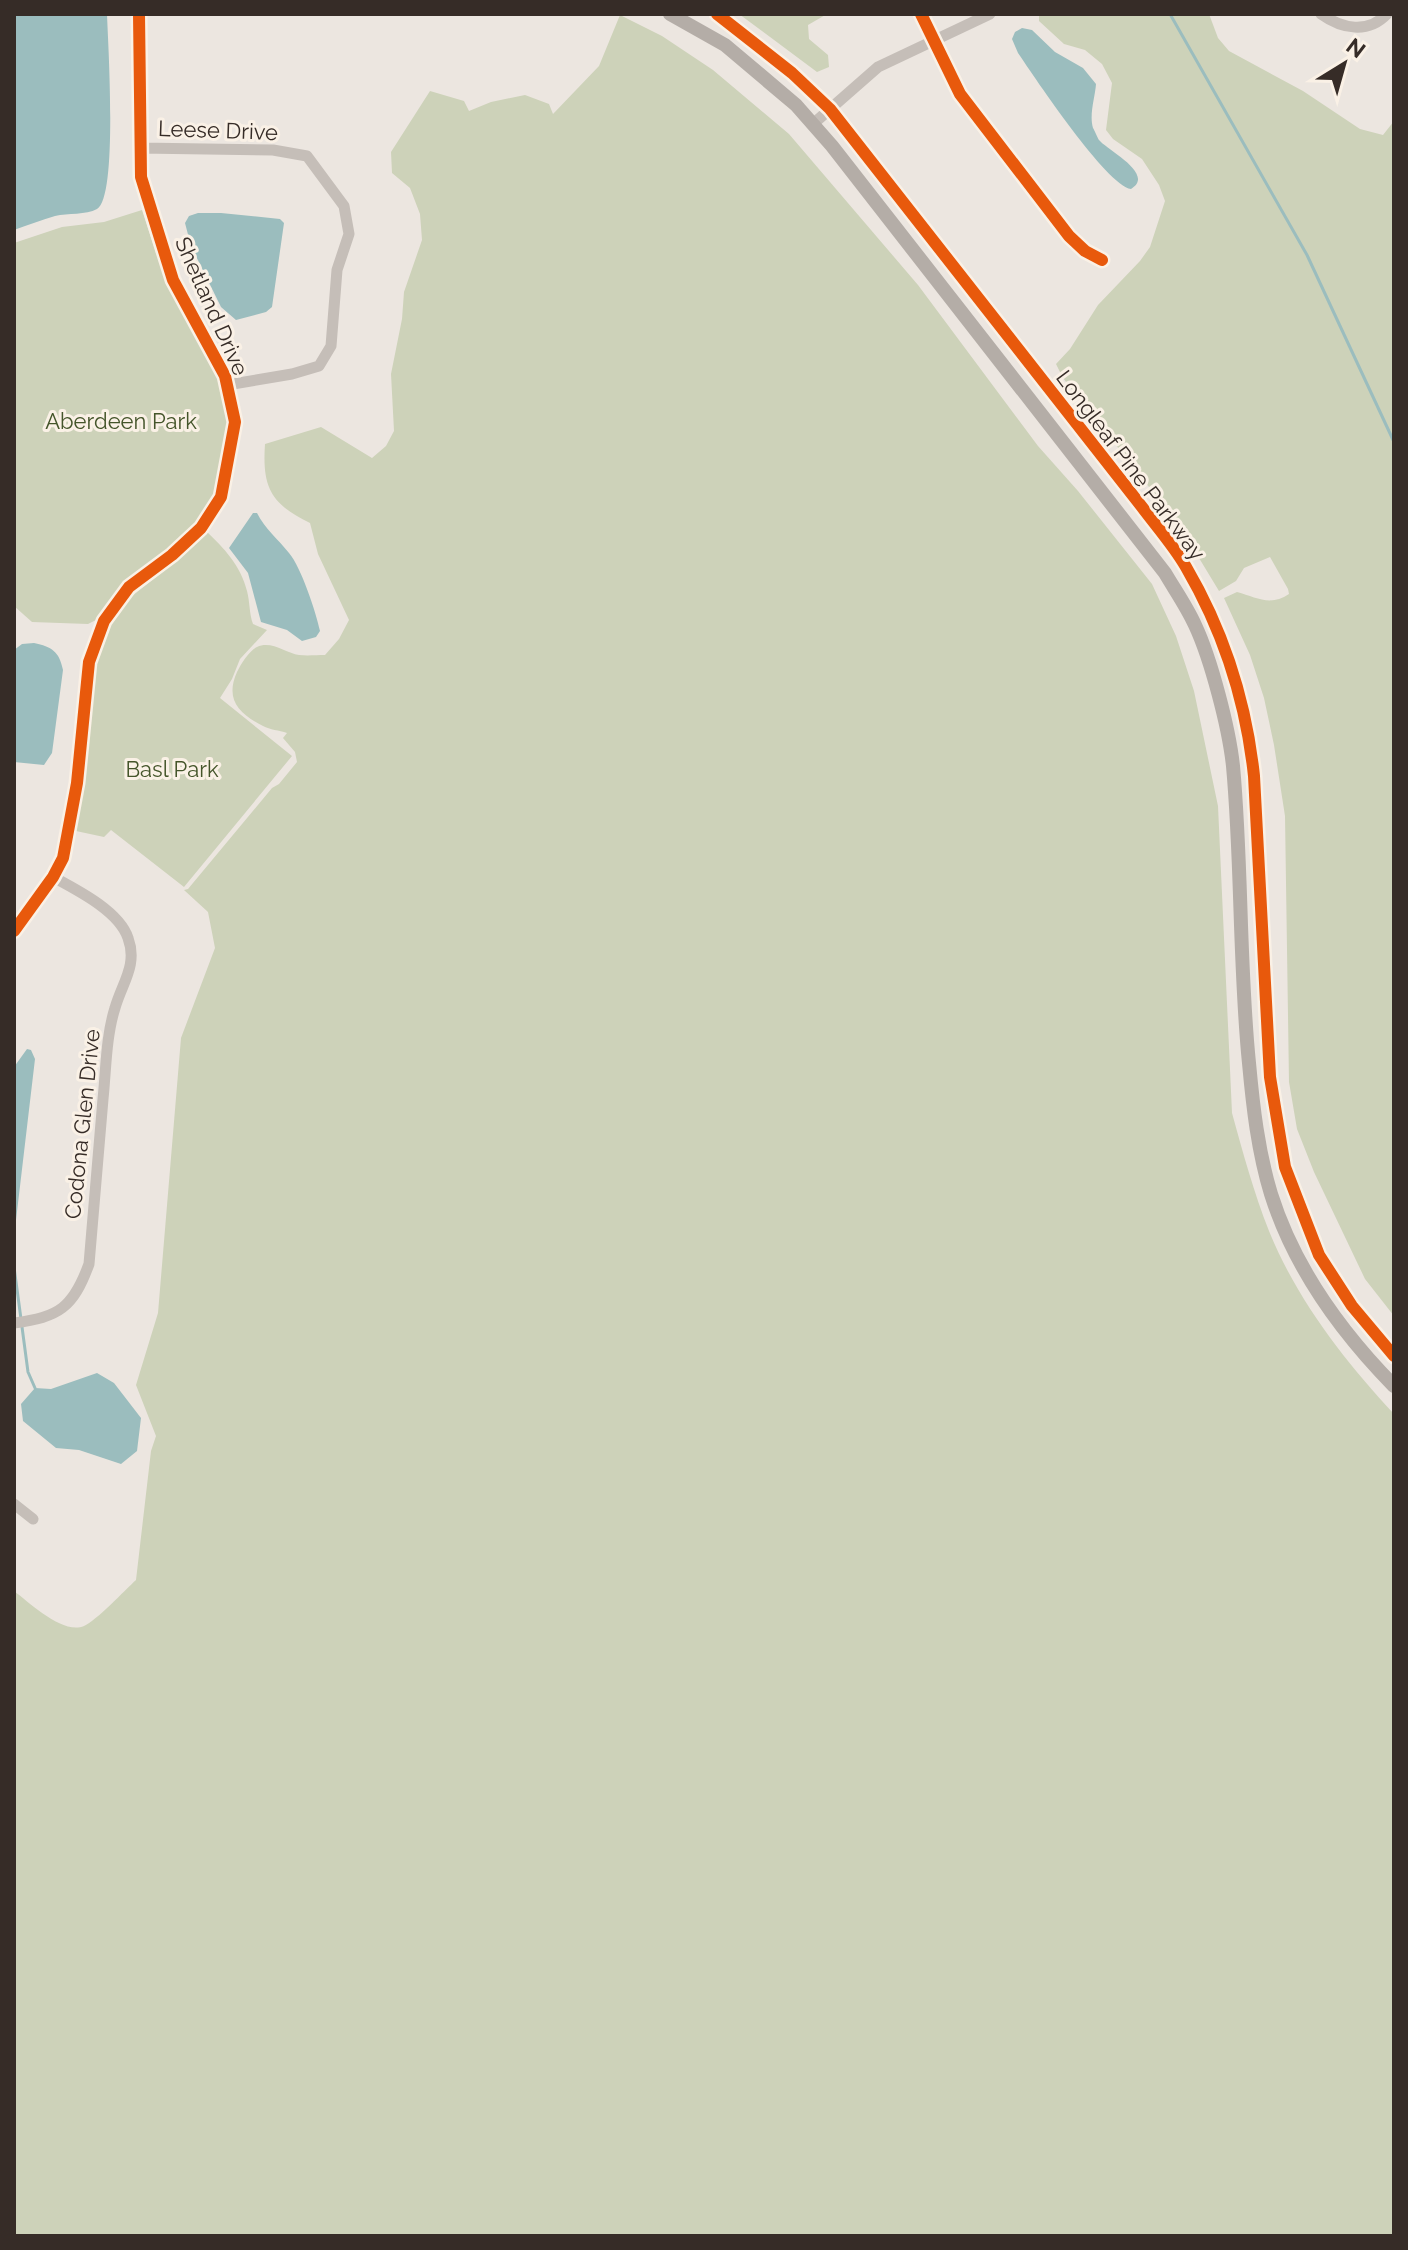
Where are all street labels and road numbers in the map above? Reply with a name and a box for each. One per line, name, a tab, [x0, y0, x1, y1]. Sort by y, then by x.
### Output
street label: Leese Drive	[158, 115, 279, 145]
street label: Shetland Drive	[170, 233, 254, 379]
street label: Longleaf Pine Parkway	[1051, 365, 1211, 565]
street label: Codona Glen Drive	[59, 1028, 105, 1220]

